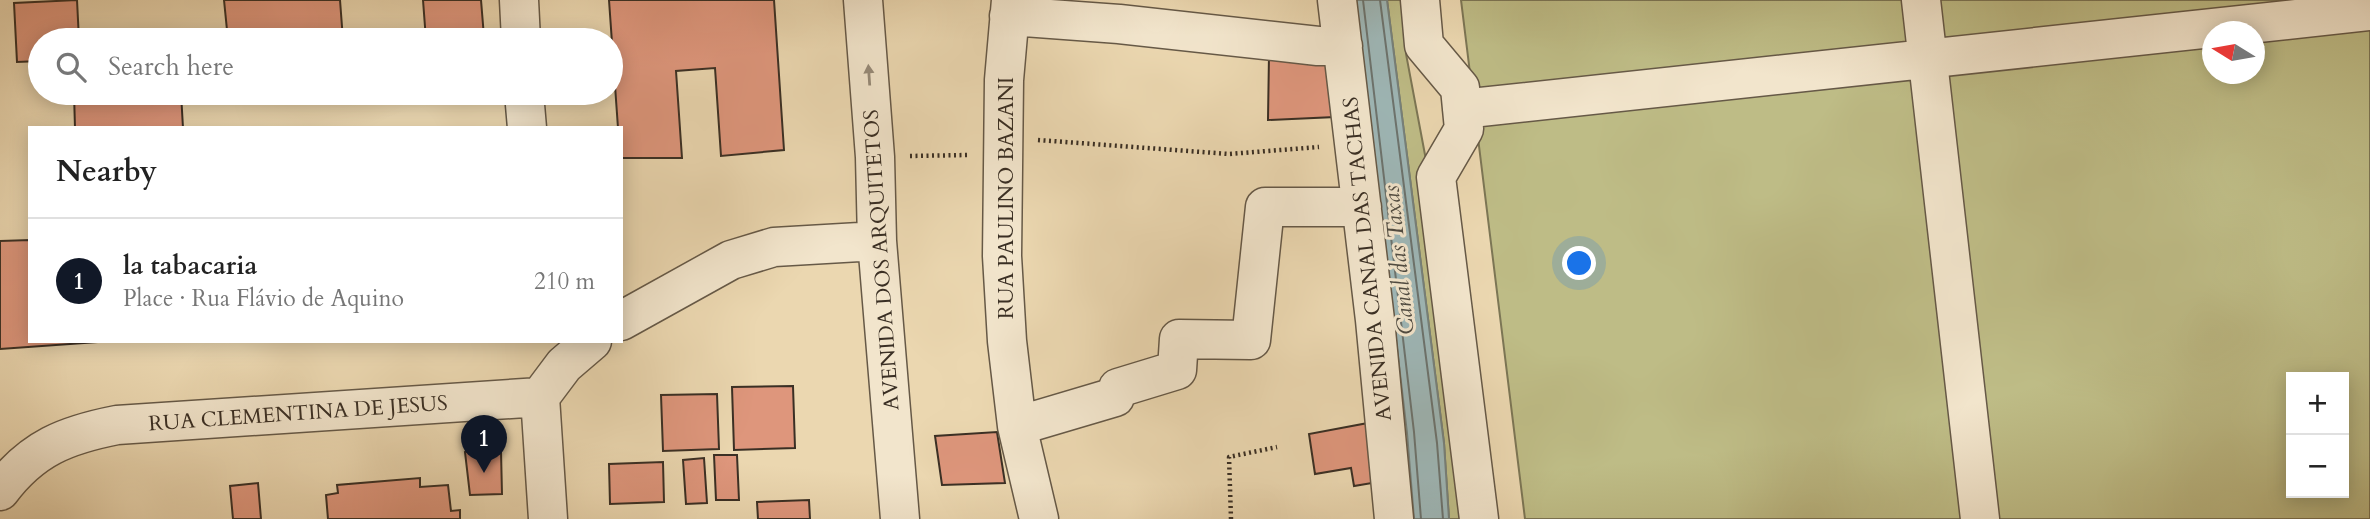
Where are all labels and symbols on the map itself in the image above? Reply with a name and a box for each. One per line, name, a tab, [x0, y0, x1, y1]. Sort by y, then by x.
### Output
north arrow	[2202, 21, 2265, 84]
one-way arrow	[863, 64, 874, 86]
street label: RUA PAULINO BAZANI	[992, 77, 1021, 319]
street label: AVENIDA CANAL DAS TACHAS	[1336, 95, 1399, 422]
street label: AVENIDA DOS ARQUITETOS	[857, 108, 906, 412]
water label: Canal das Taxas	[1375, 183, 1422, 336]
your location	[1562, 246, 1596, 280]
street label: RUA CLEMENTINA DE JESUS	[148, 389, 449, 438]
pin: 1	[461, 415, 507, 473]

